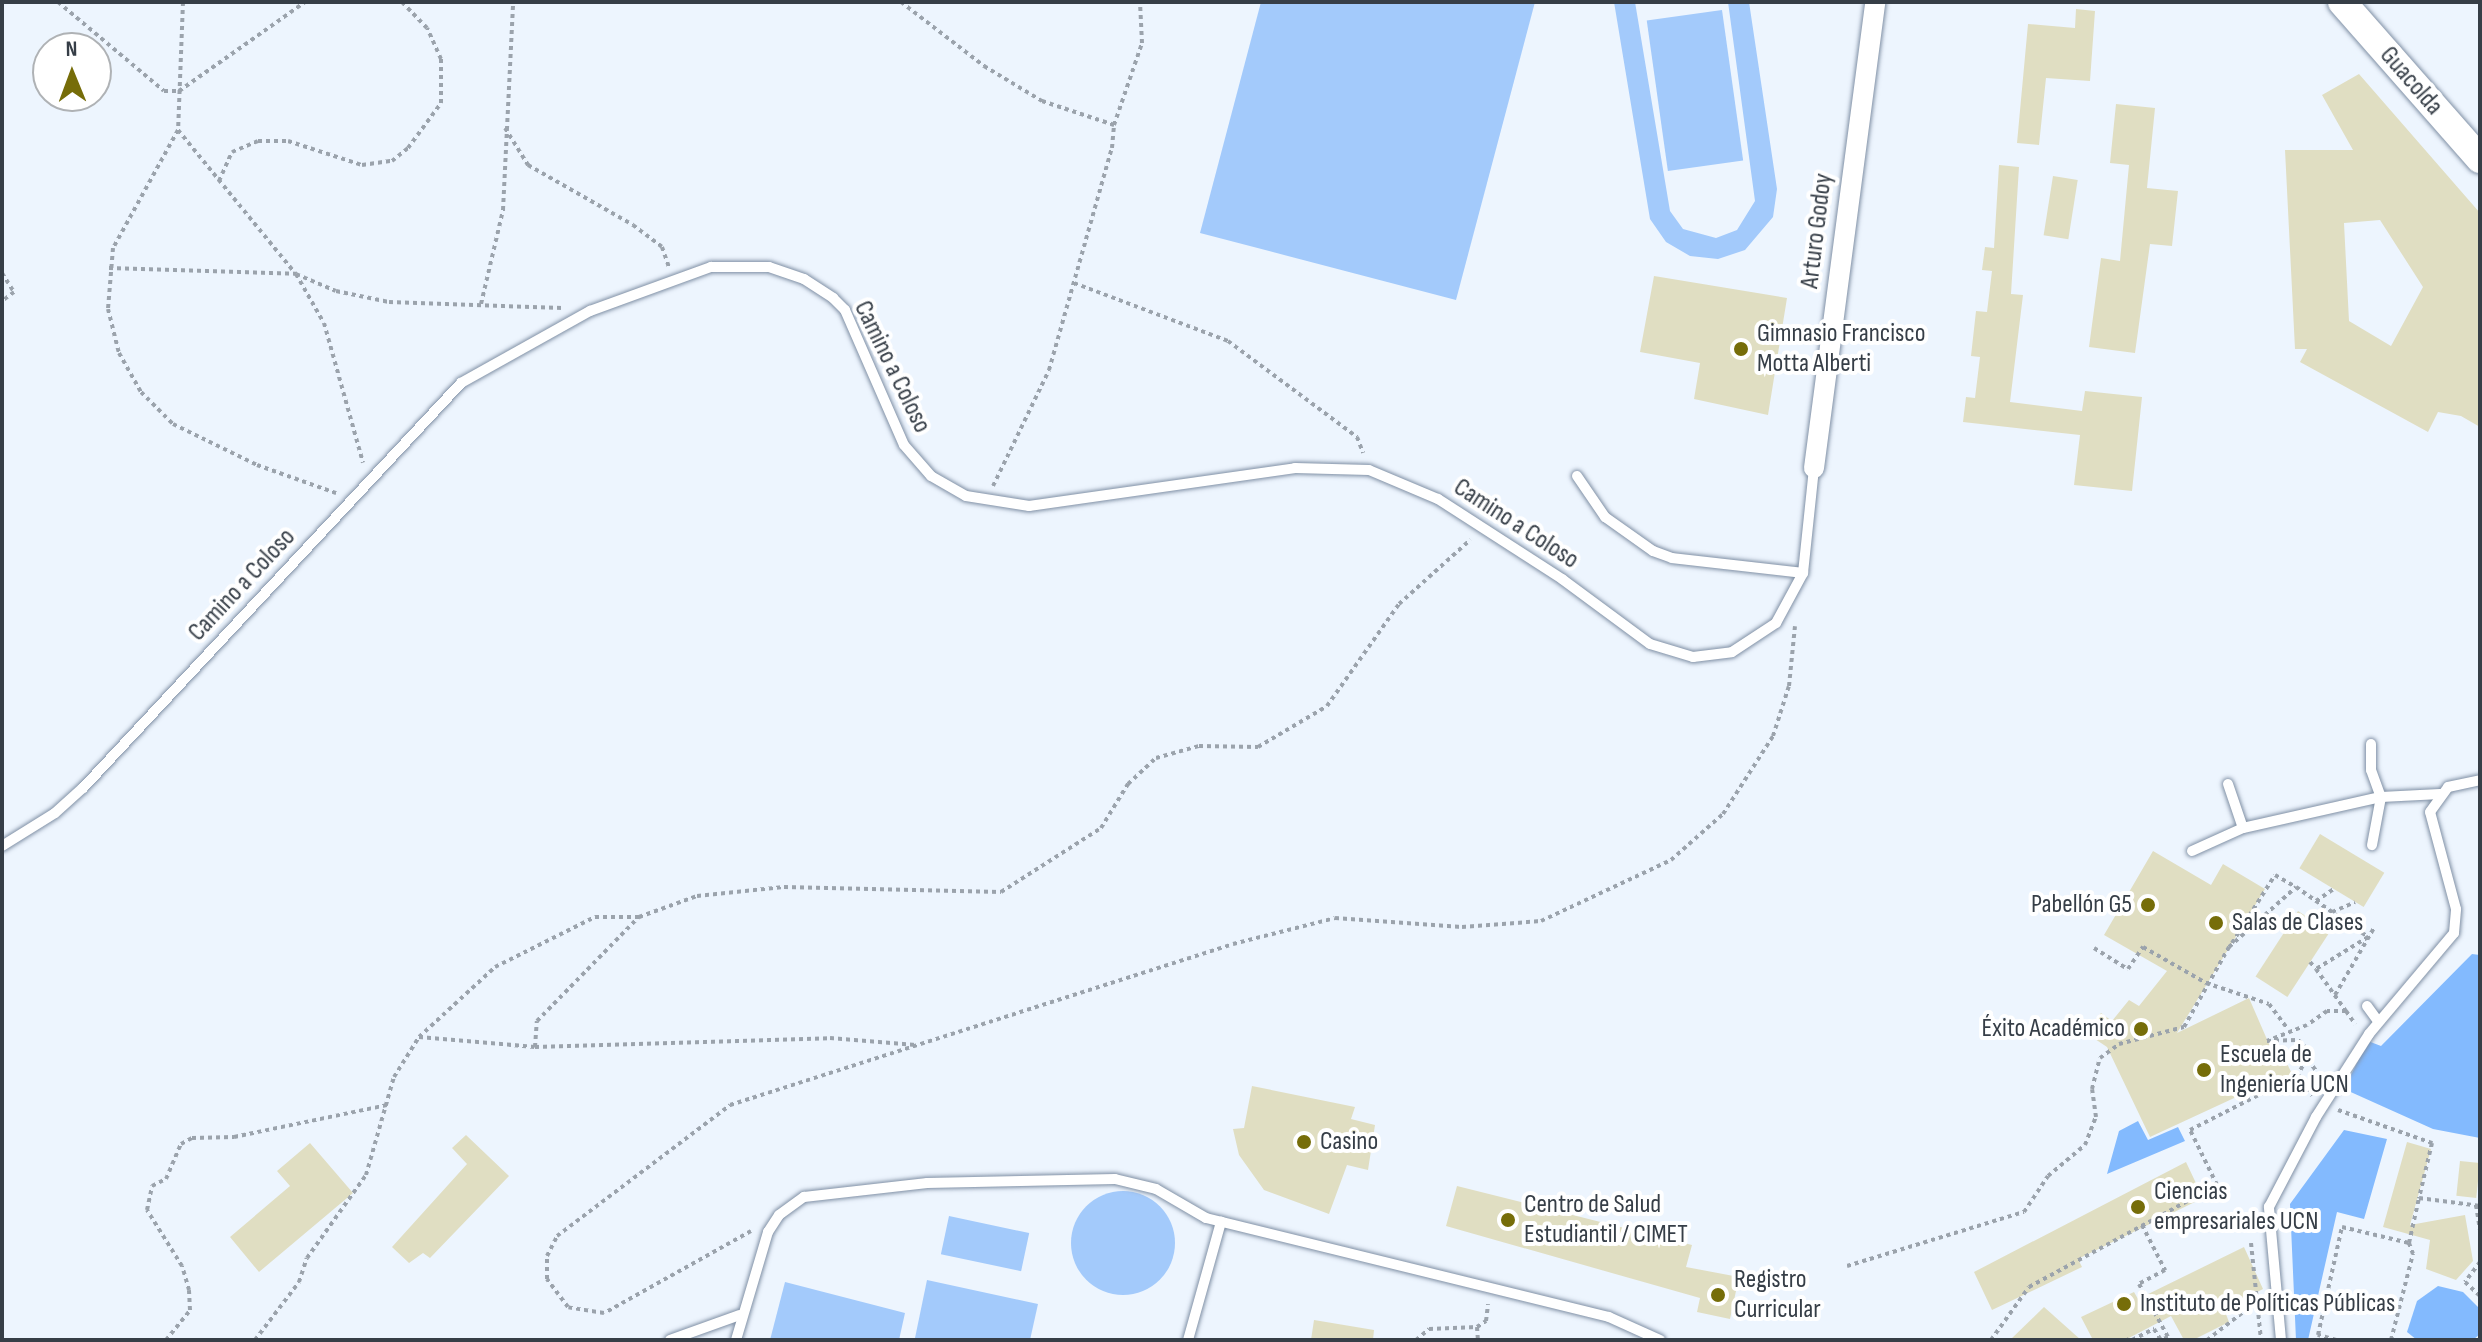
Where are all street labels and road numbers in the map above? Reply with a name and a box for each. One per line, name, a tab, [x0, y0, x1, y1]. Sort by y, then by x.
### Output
street label: Guacolda	[2373, 40, 2449, 122]
street label: Arturo Godoy	[1794, 172, 1840, 290]
street label: Camino a Coloso	[847, 296, 937, 438]
street label: Camino a Coloso	[1448, 472, 1584, 576]
street label: Camino a Coloso	[182, 522, 302, 648]

